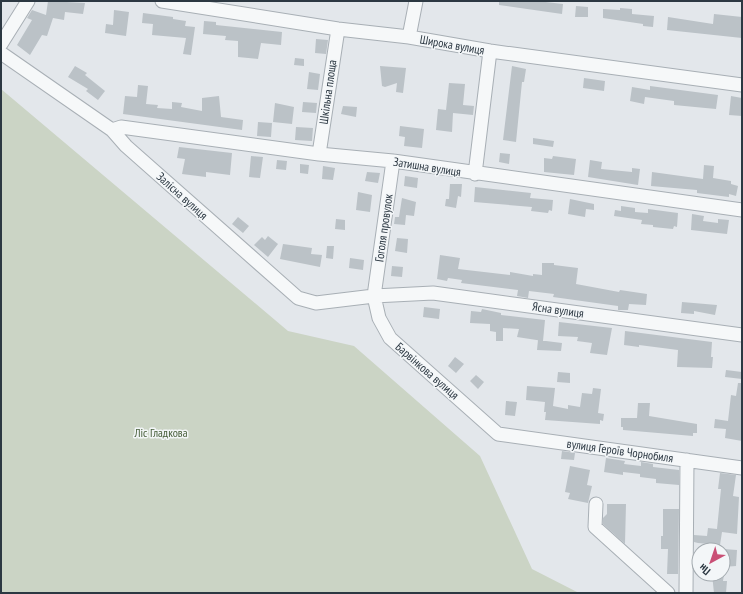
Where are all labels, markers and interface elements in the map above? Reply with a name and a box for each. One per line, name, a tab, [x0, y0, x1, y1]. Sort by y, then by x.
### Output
street label: Широка вулиця	[419, 31, 486, 58]
street label: Шкільна площа	[316, 59, 339, 125]
street label: Затишна вулиця	[392, 154, 462, 179]
street label: Залісна вулиця	[154, 169, 211, 223]
street label: Гоголя провулок	[371, 193, 396, 263]
street label: Ясна вулиця	[531, 298, 585, 321]
street label: Барвінкова вулиця	[393, 339, 462, 402]
park label: Ліс Гладкова	[133, 425, 188, 440]
street label: вулиця Героїв Чорнобиля	[566, 436, 675, 465]
north arrow	[691, 542, 731, 582]
text: Пн	[696, 561, 713, 578]

